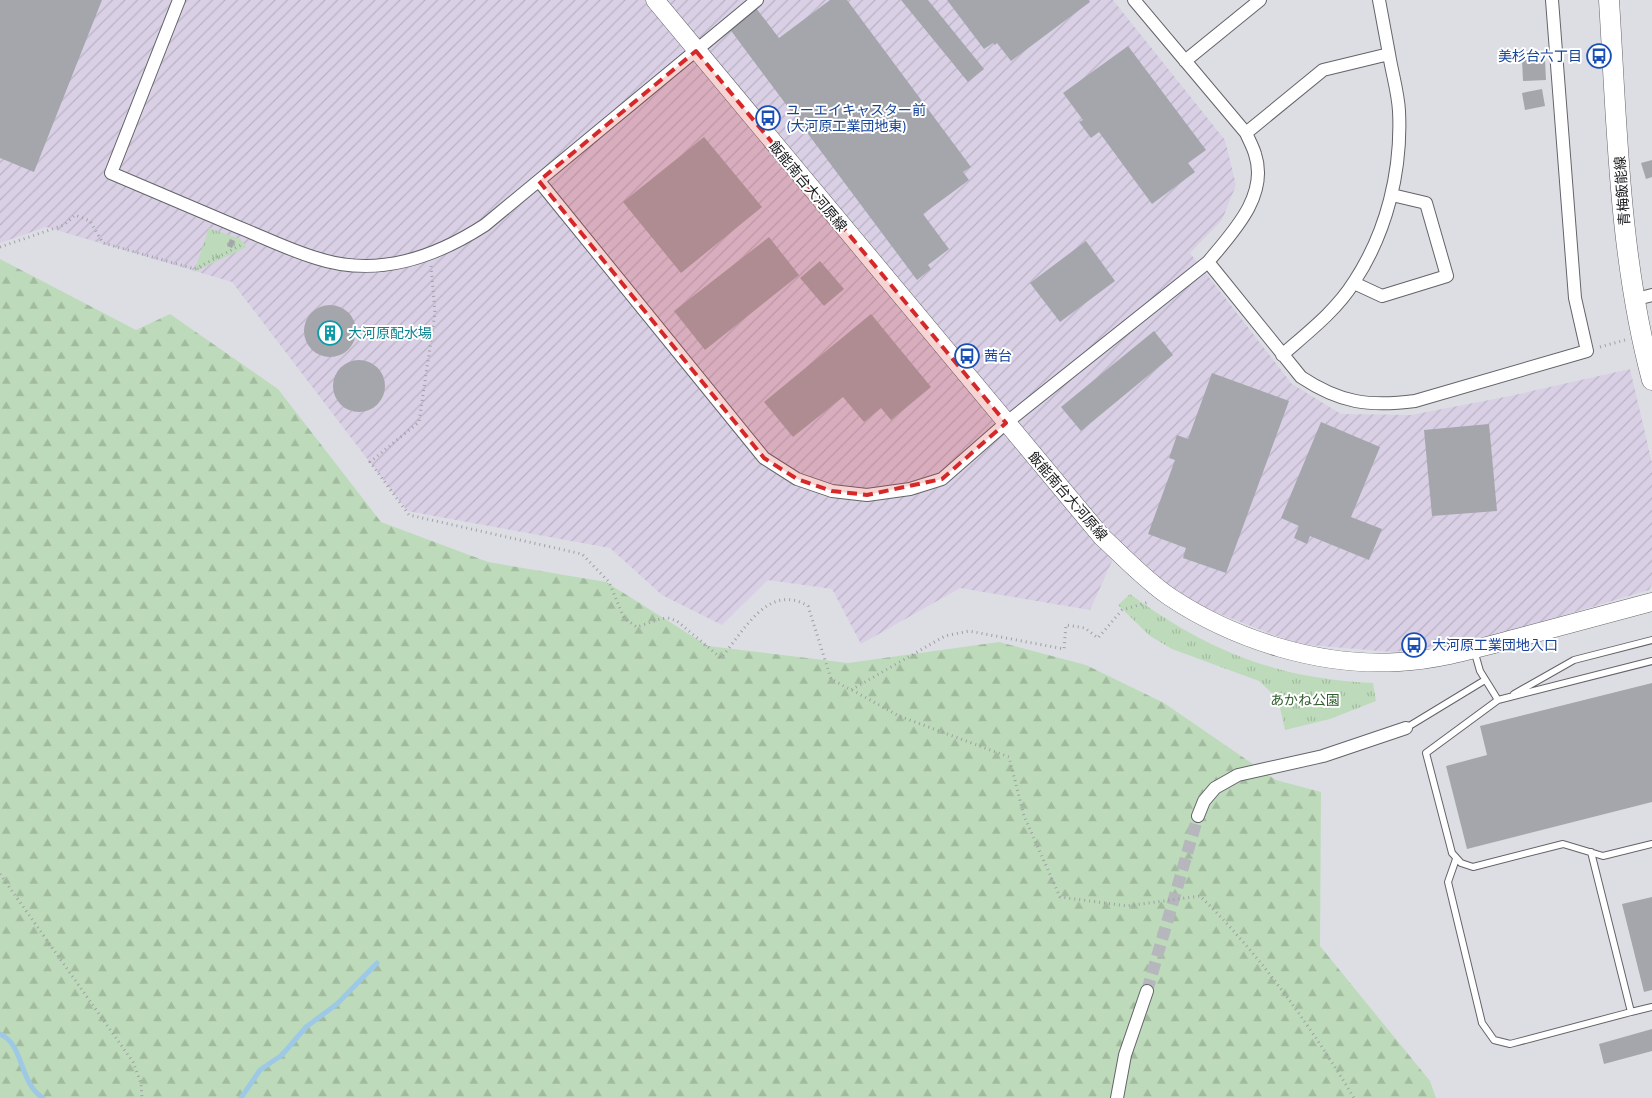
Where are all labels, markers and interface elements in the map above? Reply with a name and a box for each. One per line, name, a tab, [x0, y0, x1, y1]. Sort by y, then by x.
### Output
bus stop icon: 美杉台六丁目	[1586, 43, 1612, 69]
place label: 美杉台六丁目	[1498, 47, 1582, 65]
place label: ユーエイキャスター前 (大河原工業団地東)	[786, 101, 926, 135]
bus stop icon: ユーエイキャスター前 (大河原工業団地東)	[755, 105, 781, 131]
street label: 飯能南台大河原線	[765, 137, 851, 235]
street label: 青梅飯能線	[1611, 155, 1633, 227]
building icon: 大河原配水場	[317, 320, 343, 346]
place label: 大河原配水場	[348, 324, 432, 342]
bus stop icon: 茜台	[954, 343, 980, 369]
place label: 茜台	[984, 347, 1012, 365]
street label: 飯能南台大河原線	[1024, 448, 1112, 544]
bus stop icon: 大河原工業団地入口	[1401, 632, 1427, 658]
place label: 大河原工業団地入口	[1432, 636, 1558, 654]
park label: あかね公園	[1270, 691, 1340, 709]

